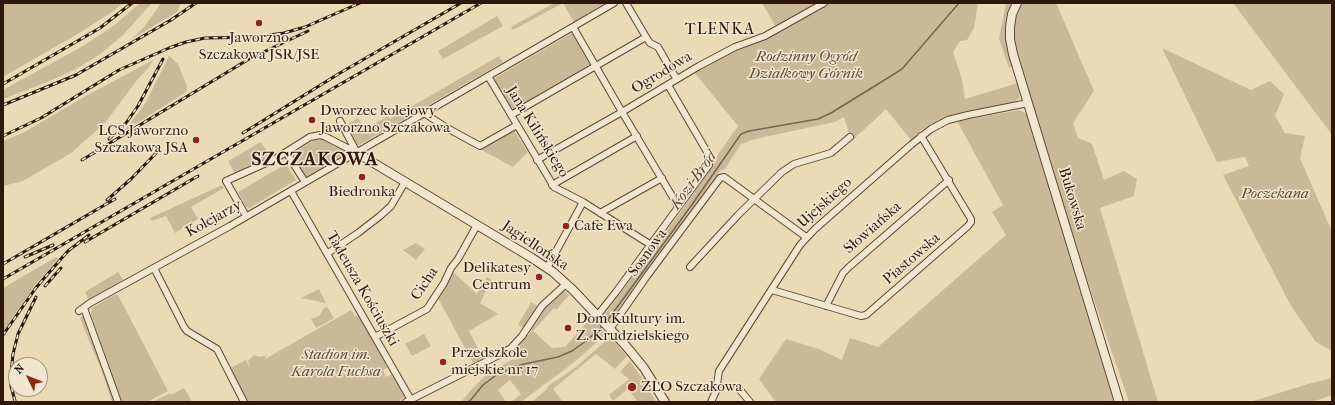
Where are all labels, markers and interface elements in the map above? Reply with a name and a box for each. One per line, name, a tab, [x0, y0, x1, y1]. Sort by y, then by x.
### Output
marker: Jaworzno Szczakowa JSR/JSE	[254, 18, 264, 28]
district label: TLENKA	[685, 20, 755, 40]
place label: Jaworzno Szczakowa JSR/JSE	[199, 29, 319, 64]
street label: Ogrodowa	[629, 48, 695, 98]
park label: Rodzinny Ogród Działkowy Górnik	[749, 48, 863, 83]
street label: Jana Kilińskiego	[502, 83, 572, 181]
place label: Dworzec kolejowy Jaworzno Szczakowa	[320, 102, 450, 137]
marker: Dworzec kolejowy Jaworzno Szczakowa	[307, 115, 317, 125]
place label: LCS Jaworzno Szczakowa JSA	[94, 122, 188, 157]
marker: LCS Jaworzno Szczakowa JSA	[191, 135, 201, 145]
water label: Kozi Bród	[666, 148, 722, 214]
district label: SZCZAKOWA	[251, 149, 379, 171]
street label: Bukowska	[1054, 166, 1090, 232]
marker: Biedronka	[357, 172, 367, 182]
street label: Ujejskiego	[794, 174, 856, 232]
place label: Biedronka	[329, 183, 395, 201]
park label: Poczekana	[1241, 185, 1309, 203]
street label: Kolejarzy	[183, 196, 245, 242]
street label: Słowiańska	[840, 198, 906, 258]
street label: Jagiellońska	[498, 217, 572, 275]
place label: Cafe Ewa	[574, 217, 633, 235]
marker: Cafe Ewa	[561, 221, 571, 231]
street label: Sosnowa	[625, 226, 671, 280]
street label: Tadeusza Kościuszki	[322, 228, 402, 350]
street label: Piastowska	[880, 229, 944, 289]
place label: Delikatesy Centrum	[463, 259, 531, 294]
street label: Cicha	[407, 264, 443, 304]
marker: Delikatesy Centrum	[534, 272, 544, 282]
place label: Dom Kultury im. Z. Krudzielskiego	[576, 310, 689, 345]
marker: Dom Kultury im. Z. Krudzielskiego	[563, 323, 573, 333]
place label: Przedszkole miejskie nr 17	[451, 344, 538, 379]
park label: Stadion im. Karola Fuchsa	[291, 346, 381, 381]
north arrow	[8, 357, 48, 397]
marker: Przedszkole miejskie nr 17	[438, 357, 448, 367]
text: N	[12, 362, 27, 377]
place label: ZLO Szczakowa	[641, 378, 743, 396]
marker: ZLO Szczakowa	[626, 381, 638, 393]

